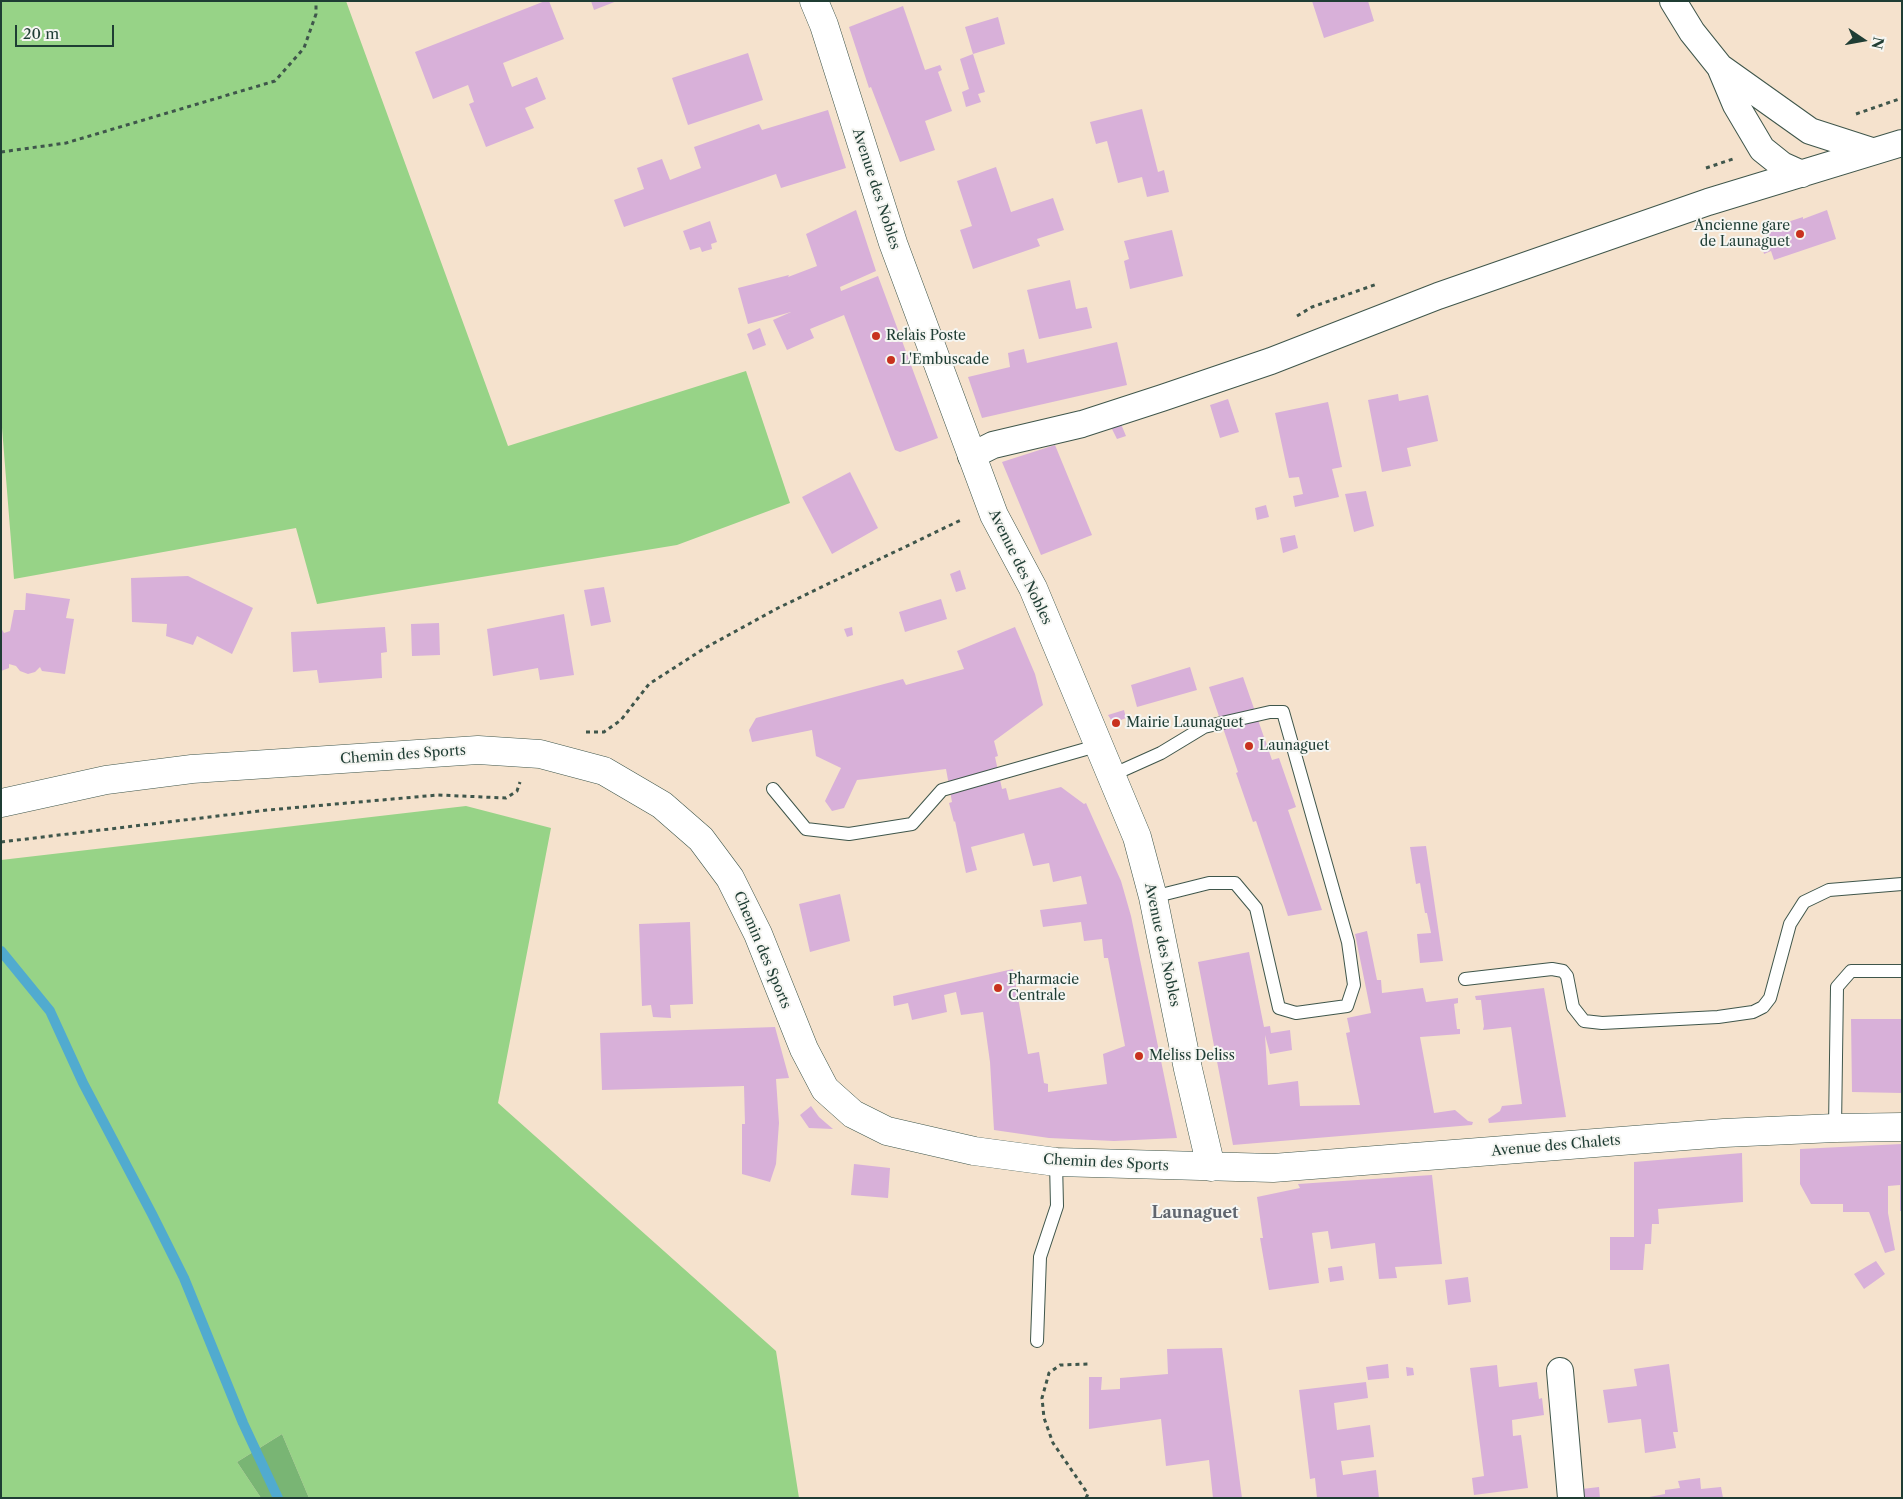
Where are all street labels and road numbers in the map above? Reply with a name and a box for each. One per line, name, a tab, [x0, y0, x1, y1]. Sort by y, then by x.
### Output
street label: Avenue des Nobles	[849, 126, 903, 252]
street label: Avenue des Nobles	[985, 507, 1055, 627]
street label: Chemin des Sports	[340, 742, 466, 768]
street label: Avenue des Nobles	[1141, 882, 1183, 1008]
street label: Chemin des Sports	[730, 889, 794, 1011]
street label: Avenue des Chalets	[1491, 1132, 1621, 1160]
street label: Chemin des Sports	[1043, 1151, 1169, 1175]

